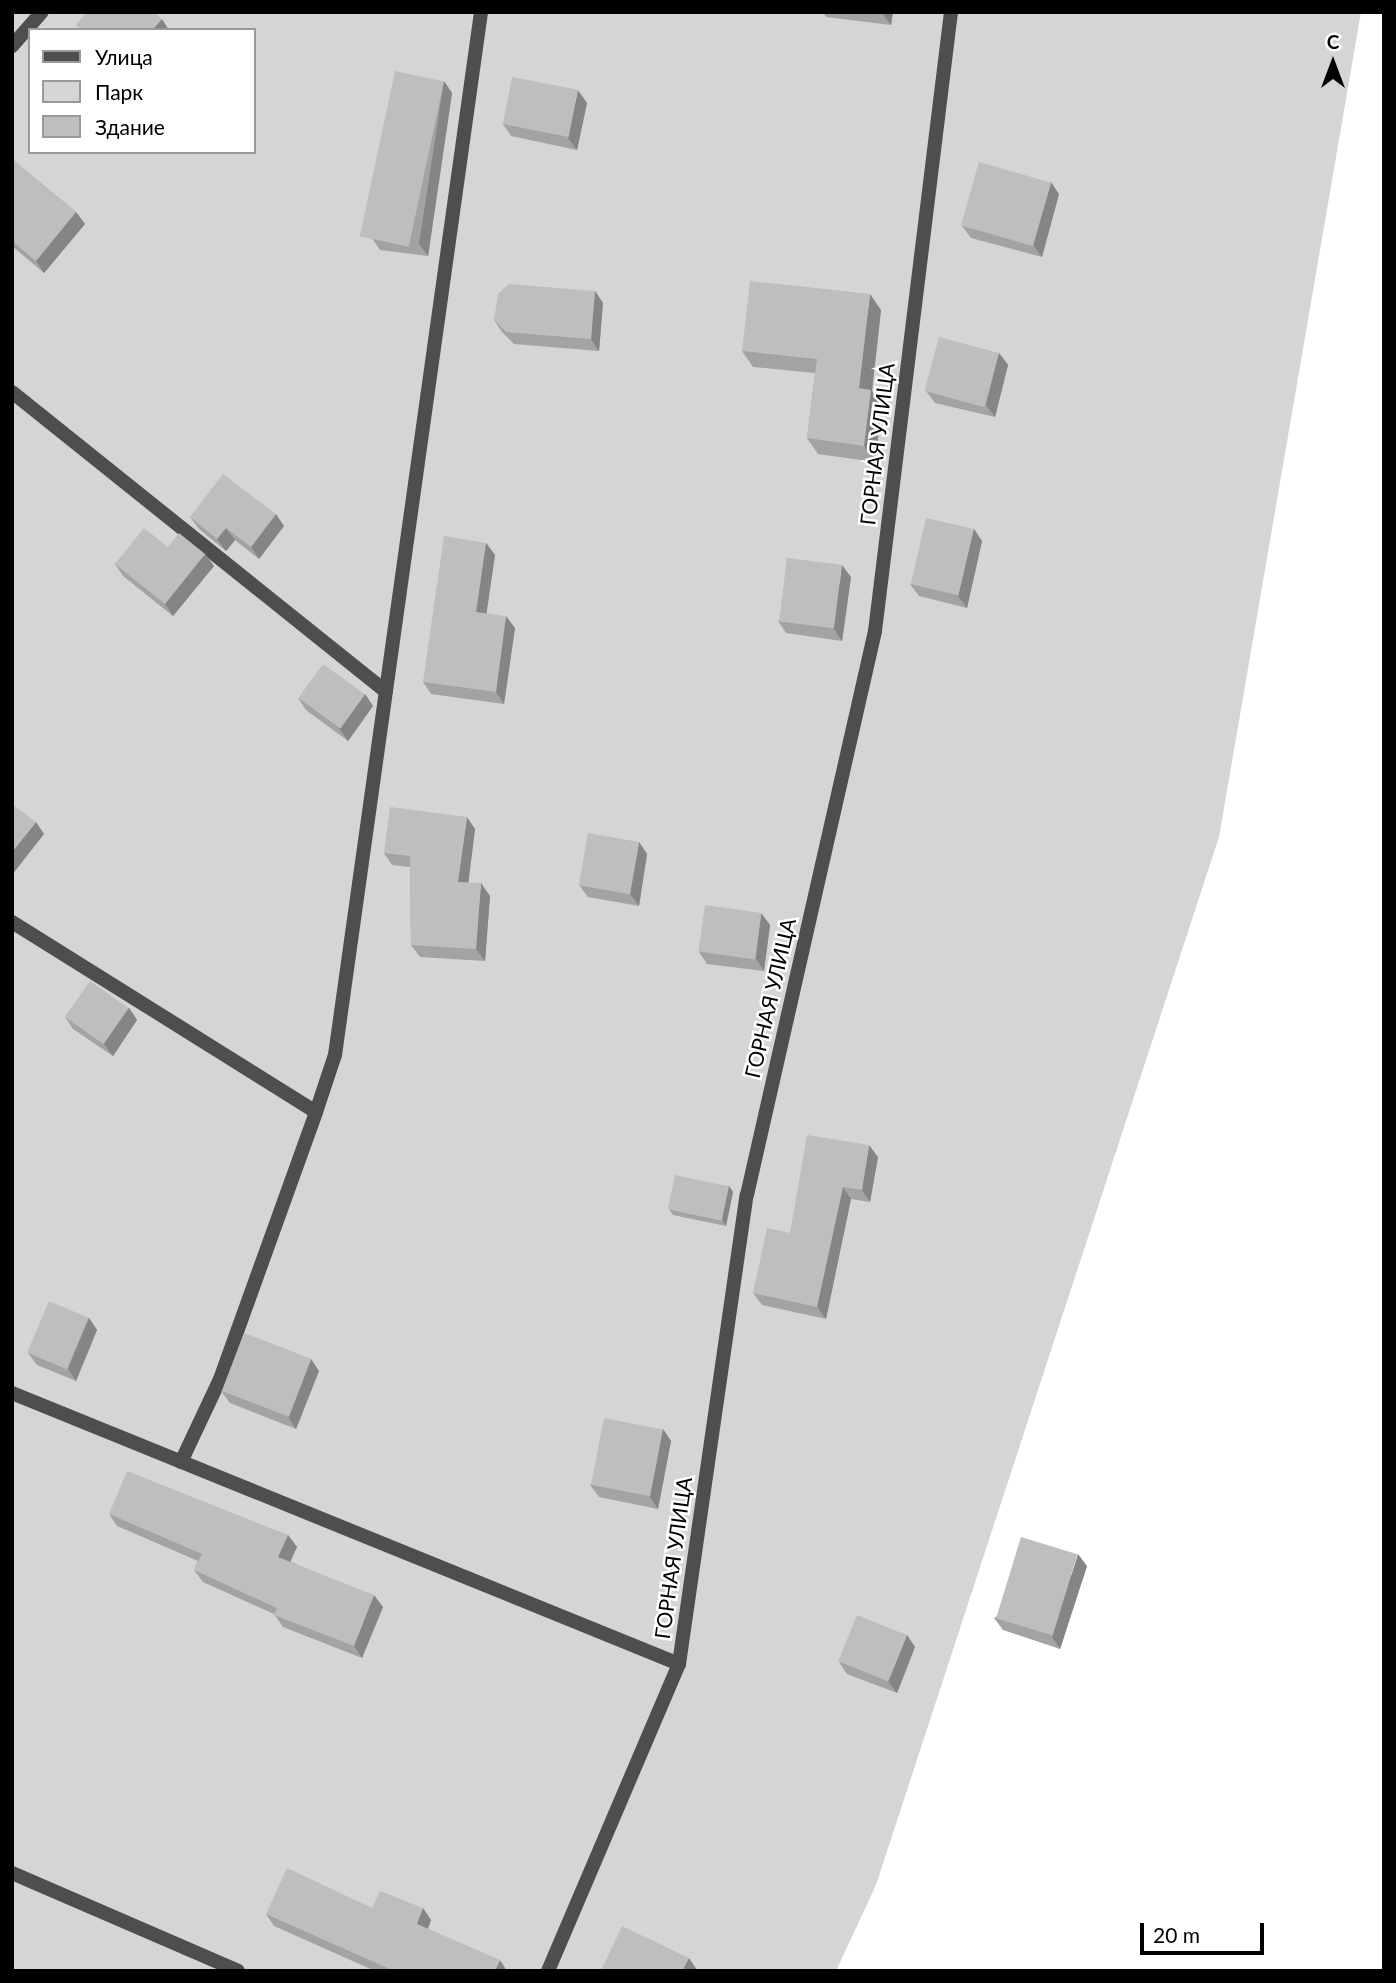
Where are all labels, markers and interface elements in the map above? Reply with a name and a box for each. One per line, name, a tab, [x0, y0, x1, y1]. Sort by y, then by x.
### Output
legend	[28, 28, 256, 154]
north arrow	[1298, 28, 1368, 98]
text: С	[1327, 30, 1339, 53]
text: Улица	[95, 44, 153, 69]
text: Парк	[95, 79, 143, 104]
text: Здание	[95, 114, 165, 139]
street label: ГОРНАЯ УЛИЦА	[855, 361, 899, 527]
street label: ГОРНАЯ УЛИЦА	[739, 916, 801, 1080]
street label: ГОРНАЯ УЛИЦА	[649, 1475, 697, 1641]
scale bar	[1144, 1910, 1268, 1954]
text: 20 m	[1153, 1922, 1200, 1947]

